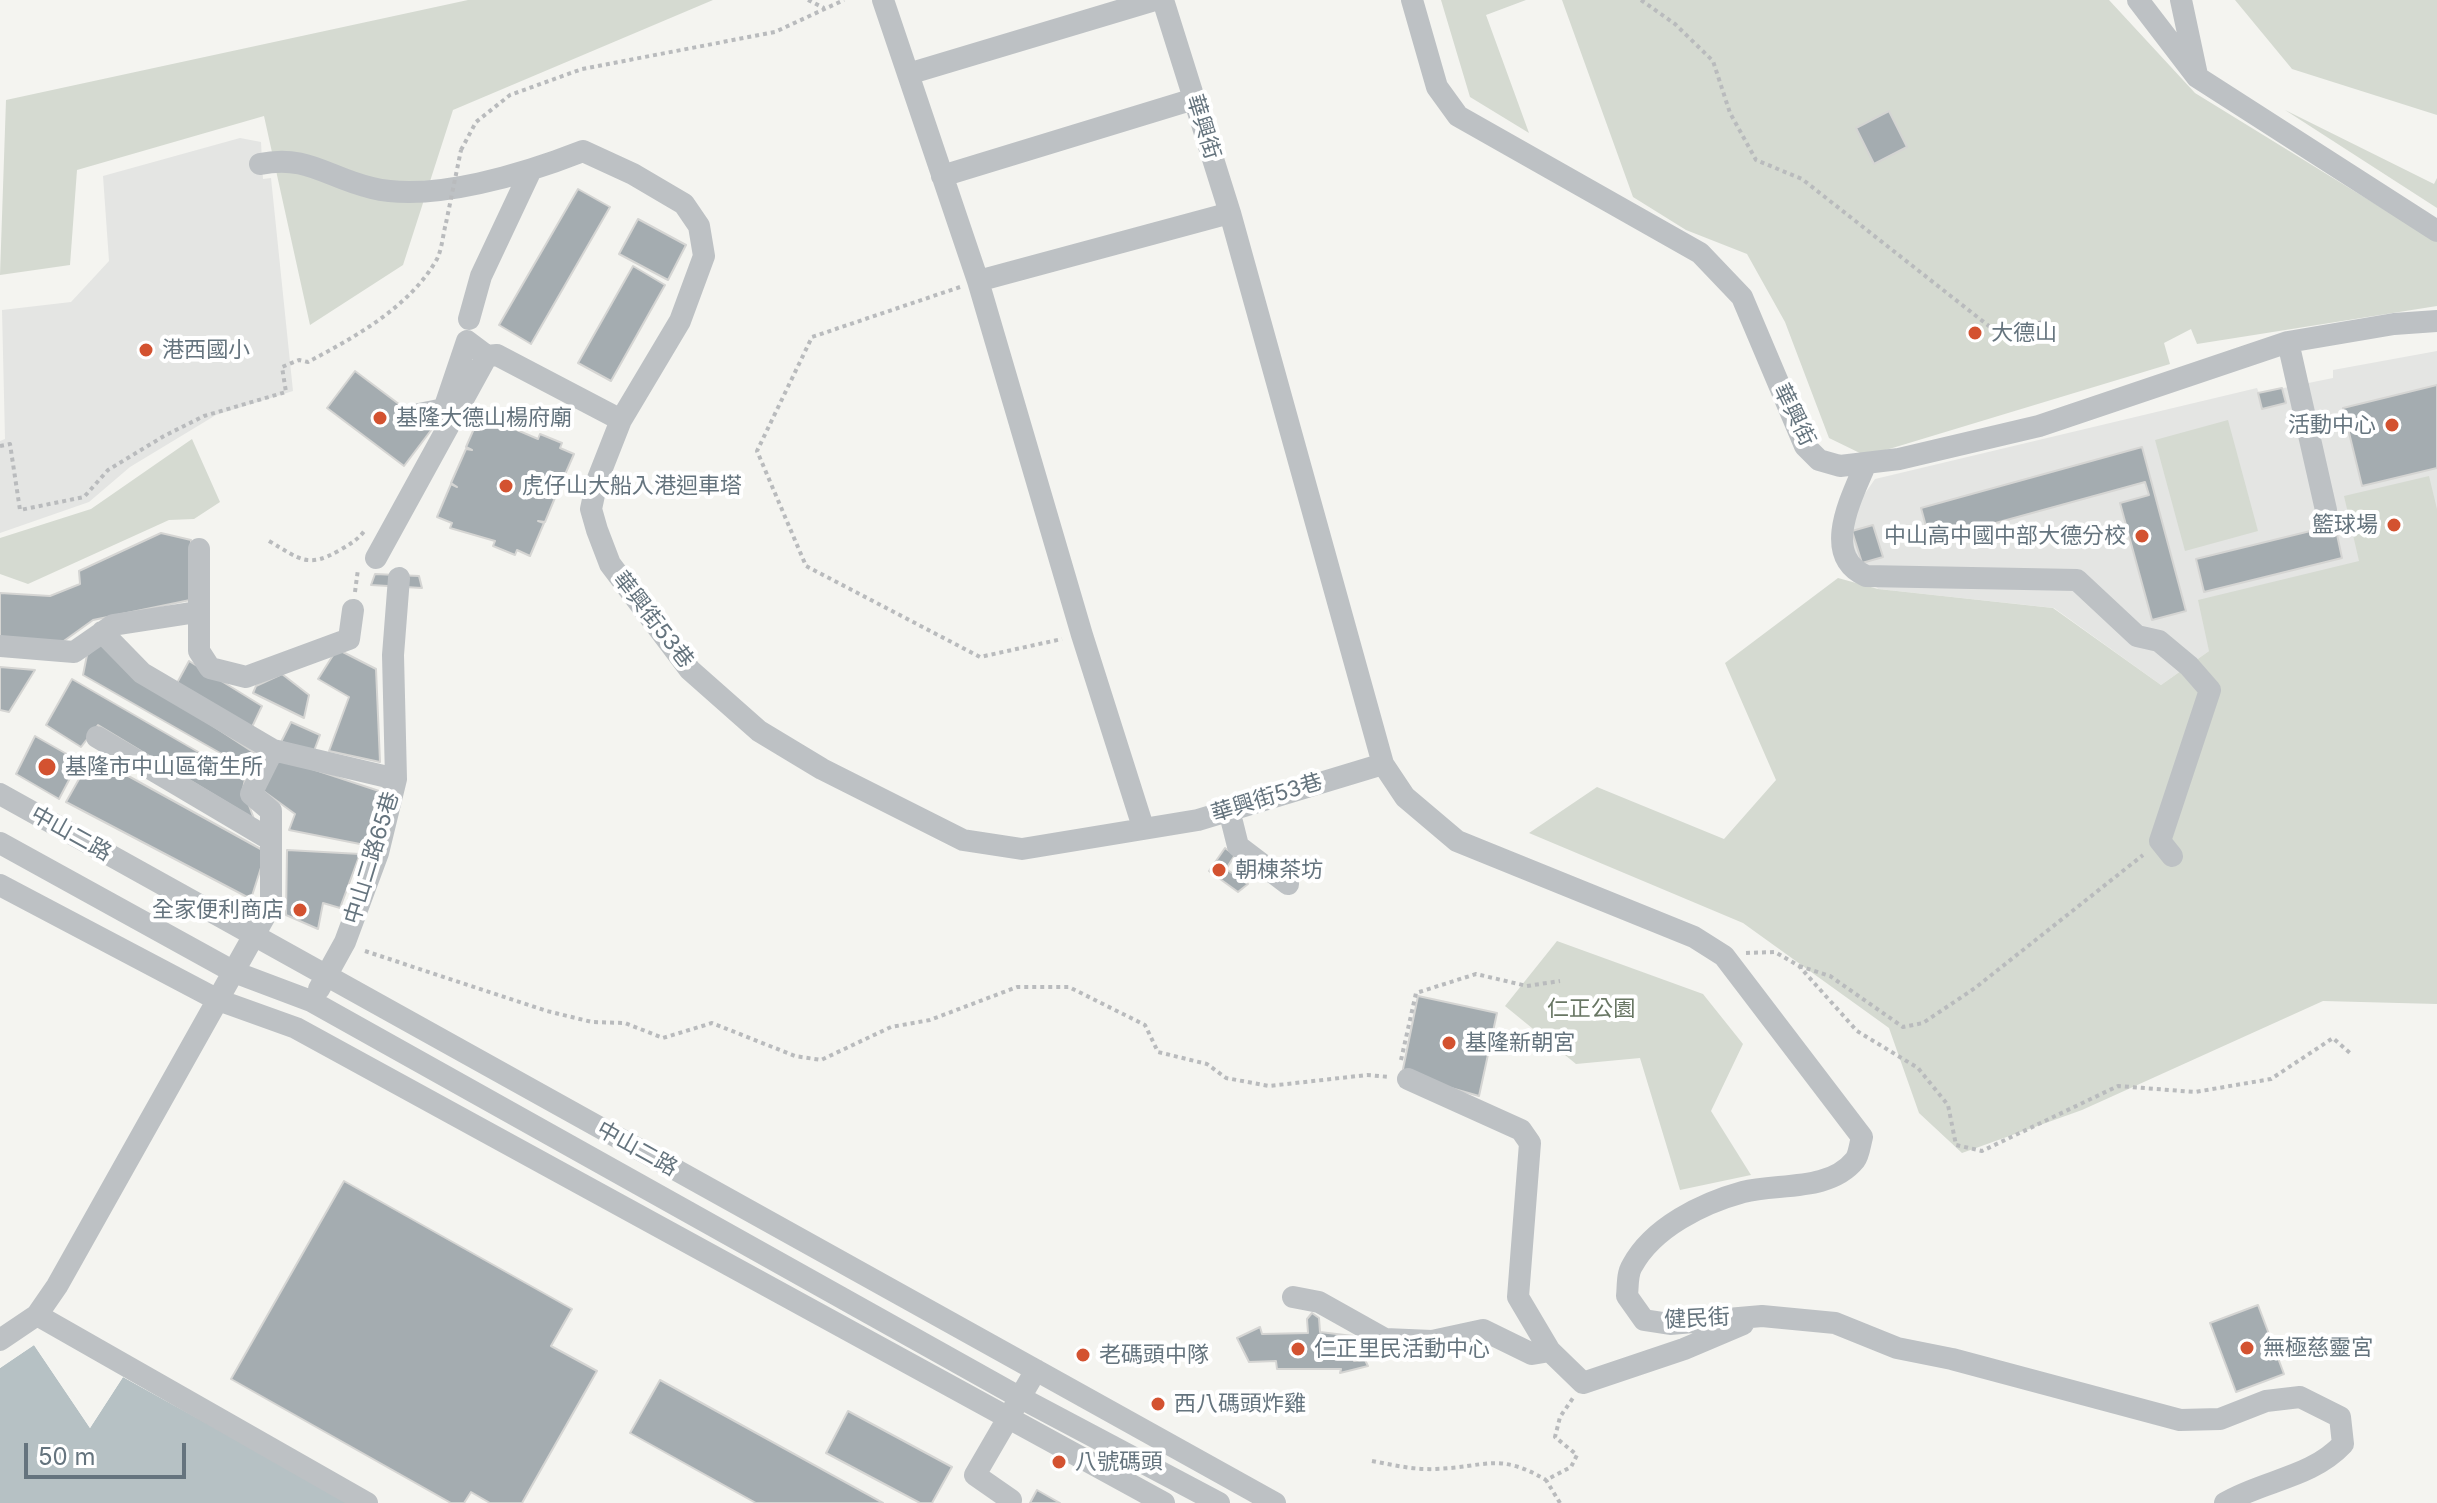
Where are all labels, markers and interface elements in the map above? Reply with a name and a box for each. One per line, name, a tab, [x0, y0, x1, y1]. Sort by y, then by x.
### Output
street label: 華興街	[1181, 92, 1225, 162]
place label: 大德山	[1991, 320, 2057, 346]
marker: 大德山	[1966, 324, 1984, 342]
place label: 港西國小	[162, 337, 250, 363]
marker: 港西國小	[137, 341, 155, 359]
street label: 華興街	[1768, 380, 1820, 450]
place label: 基隆大德山楊府廟	[396, 405, 572, 431]
marker: 基隆大德山楊府廟	[371, 409, 389, 427]
place label: 活動中心	[2288, 412, 2376, 438]
marker: 活動中心	[2383, 416, 2401, 434]
place label: 虎仔山大船入港迴車塔	[522, 473, 742, 499]
marker: 虎仔山大船入港迴車塔	[497, 477, 515, 495]
place label: 籃球場	[2312, 512, 2378, 538]
marker: 籃球場	[2385, 516, 2403, 534]
place label: 中山高中國中部大德分校	[1884, 523, 2126, 549]
marker: 中山高中國中部大德分校	[2133, 527, 2151, 545]
street label: 華興街53巷	[607, 567, 699, 673]
place label: 基隆市中山區衛生所	[65, 754, 263, 780]
marker: 基隆市中山區衛生所	[36, 756, 58, 778]
street label: 華興街53巷	[1208, 769, 1326, 827]
street label: 中山二路65巷	[339, 789, 405, 927]
street label: 中山二路	[26, 801, 116, 867]
place label: 朝棟茶坊	[1235, 857, 1323, 883]
marker: 朝棟茶坊	[1210, 861, 1228, 879]
place label: 全家便利商店	[152, 897, 284, 923]
marker: 全家便利商店	[291, 901, 309, 919]
park label: 仁正公園	[1547, 996, 1635, 1022]
place label: 基隆新朝宮	[1465, 1030, 1575, 1056]
marker: 基隆新朝宮	[1440, 1034, 1458, 1052]
street label: 中山二路	[592, 1116, 682, 1182]
street label: 健民街	[1663, 1304, 1731, 1334]
place label: 無極慈靈宮	[2263, 1335, 2373, 1361]
place label: 仁正里民活動中心	[1314, 1336, 1490, 1362]
marker: 無極慈靈宮	[2238, 1339, 2256, 1357]
marker: 仁正里民活動中心	[1289, 1340, 1307, 1358]
place label: 老碼頭中隊	[1099, 1342, 1209, 1368]
marker: 老碼頭中隊	[1074, 1346, 1092, 1364]
place label: 西八碼頭炸雞	[1174, 1391, 1306, 1417]
marker: 西八碼頭炸雞	[1149, 1395, 1167, 1413]
scale bar	[28, 1427, 190, 1477]
text: 50 m	[38, 1442, 96, 1471]
place label: 八號碼頭	[1075, 1449, 1163, 1475]
marker: 八號碼頭	[1050, 1453, 1068, 1471]

